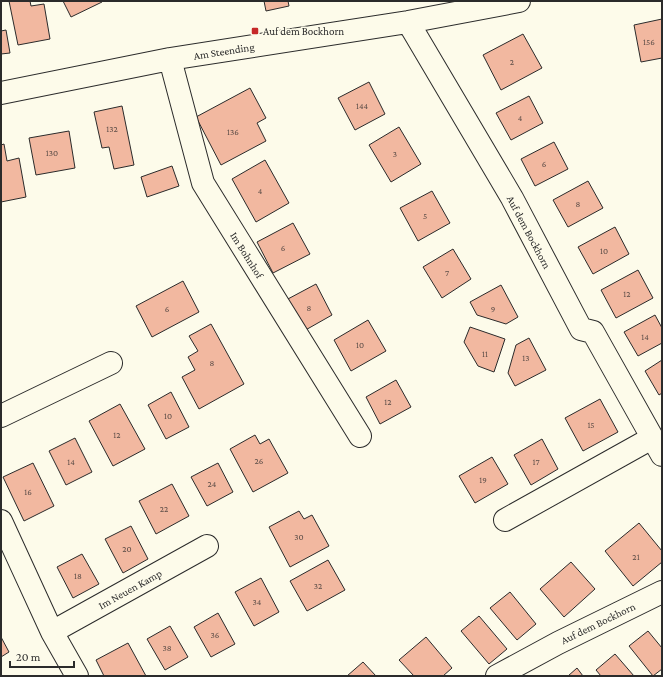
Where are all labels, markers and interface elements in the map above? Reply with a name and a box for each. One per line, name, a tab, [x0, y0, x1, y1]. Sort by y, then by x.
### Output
place label: Auf dem Bockhorn	[263, 25, 344, 37]
marker: Auf dem Bockhorn	[250, 26, 260, 36]
house number: 156	[643, 37, 655, 47]
street label: Am Steending	[193, 40, 256, 63]
house number: 2	[510, 57, 514, 67]
house number: 144	[356, 101, 368, 111]
house number: 4	[518, 113, 523, 123]
house number: 132	[106, 124, 118, 134]
house number: 136	[227, 127, 239, 137]
house number: 130	[46, 148, 58, 158]
house number: 3	[393, 149, 397, 159]
house number: 6	[542, 159, 547, 169]
house number: 4	[258, 186, 263, 196]
street label: Auf dem Bockhorn	[505, 193, 553, 271]
house number: 8	[576, 199, 581, 209]
house number: 5	[423, 211, 427, 221]
street label: Im Bohnhof	[228, 230, 266, 281]
house number: 6	[281, 243, 286, 253]
house number: 10	[600, 246, 608, 256]
house number: 7	[445, 268, 449, 278]
house number: 12	[623, 289, 631, 299]
house number: 8	[307, 303, 312, 313]
house number: 6	[165, 304, 170, 314]
house number: 9	[491, 304, 496, 314]
house number: 14	[641, 332, 649, 342]
house number: 10	[356, 340, 364, 350]
house number: 11	[482, 349, 488, 359]
house number: 13	[522, 353, 530, 363]
house number: 8	[210, 358, 215, 368]
house number: 12	[384, 397, 392, 407]
house number: 10	[164, 411, 172, 421]
house number: 15	[587, 420, 595, 430]
house number: 12	[113, 430, 121, 440]
house number: 26	[255, 456, 264, 466]
house number: 14	[67, 457, 75, 467]
house number: 17	[532, 457, 540, 467]
house number: 19	[479, 475, 487, 485]
house number: 24	[208, 479, 217, 489]
house number: 16	[24, 487, 32, 497]
house number: 22	[160, 504, 168, 514]
house number: 30	[294, 532, 304, 542]
house number: 20	[122, 544, 132, 554]
house number: 21	[632, 552, 640, 562]
street label: Im Neuen Kamp	[96, 566, 165, 612]
house number: 18	[74, 571, 82, 581]
house number: 32	[314, 581, 322, 591]
house number: 34	[253, 597, 262, 607]
street label: Auf dem Bockhorn	[559, 600, 637, 646]
house number: 36	[211, 630, 220, 640]
scale bar	[10, 643, 74, 669]
house number: 38	[162, 643, 172, 653]
text: 20 m	[16, 650, 41, 664]

